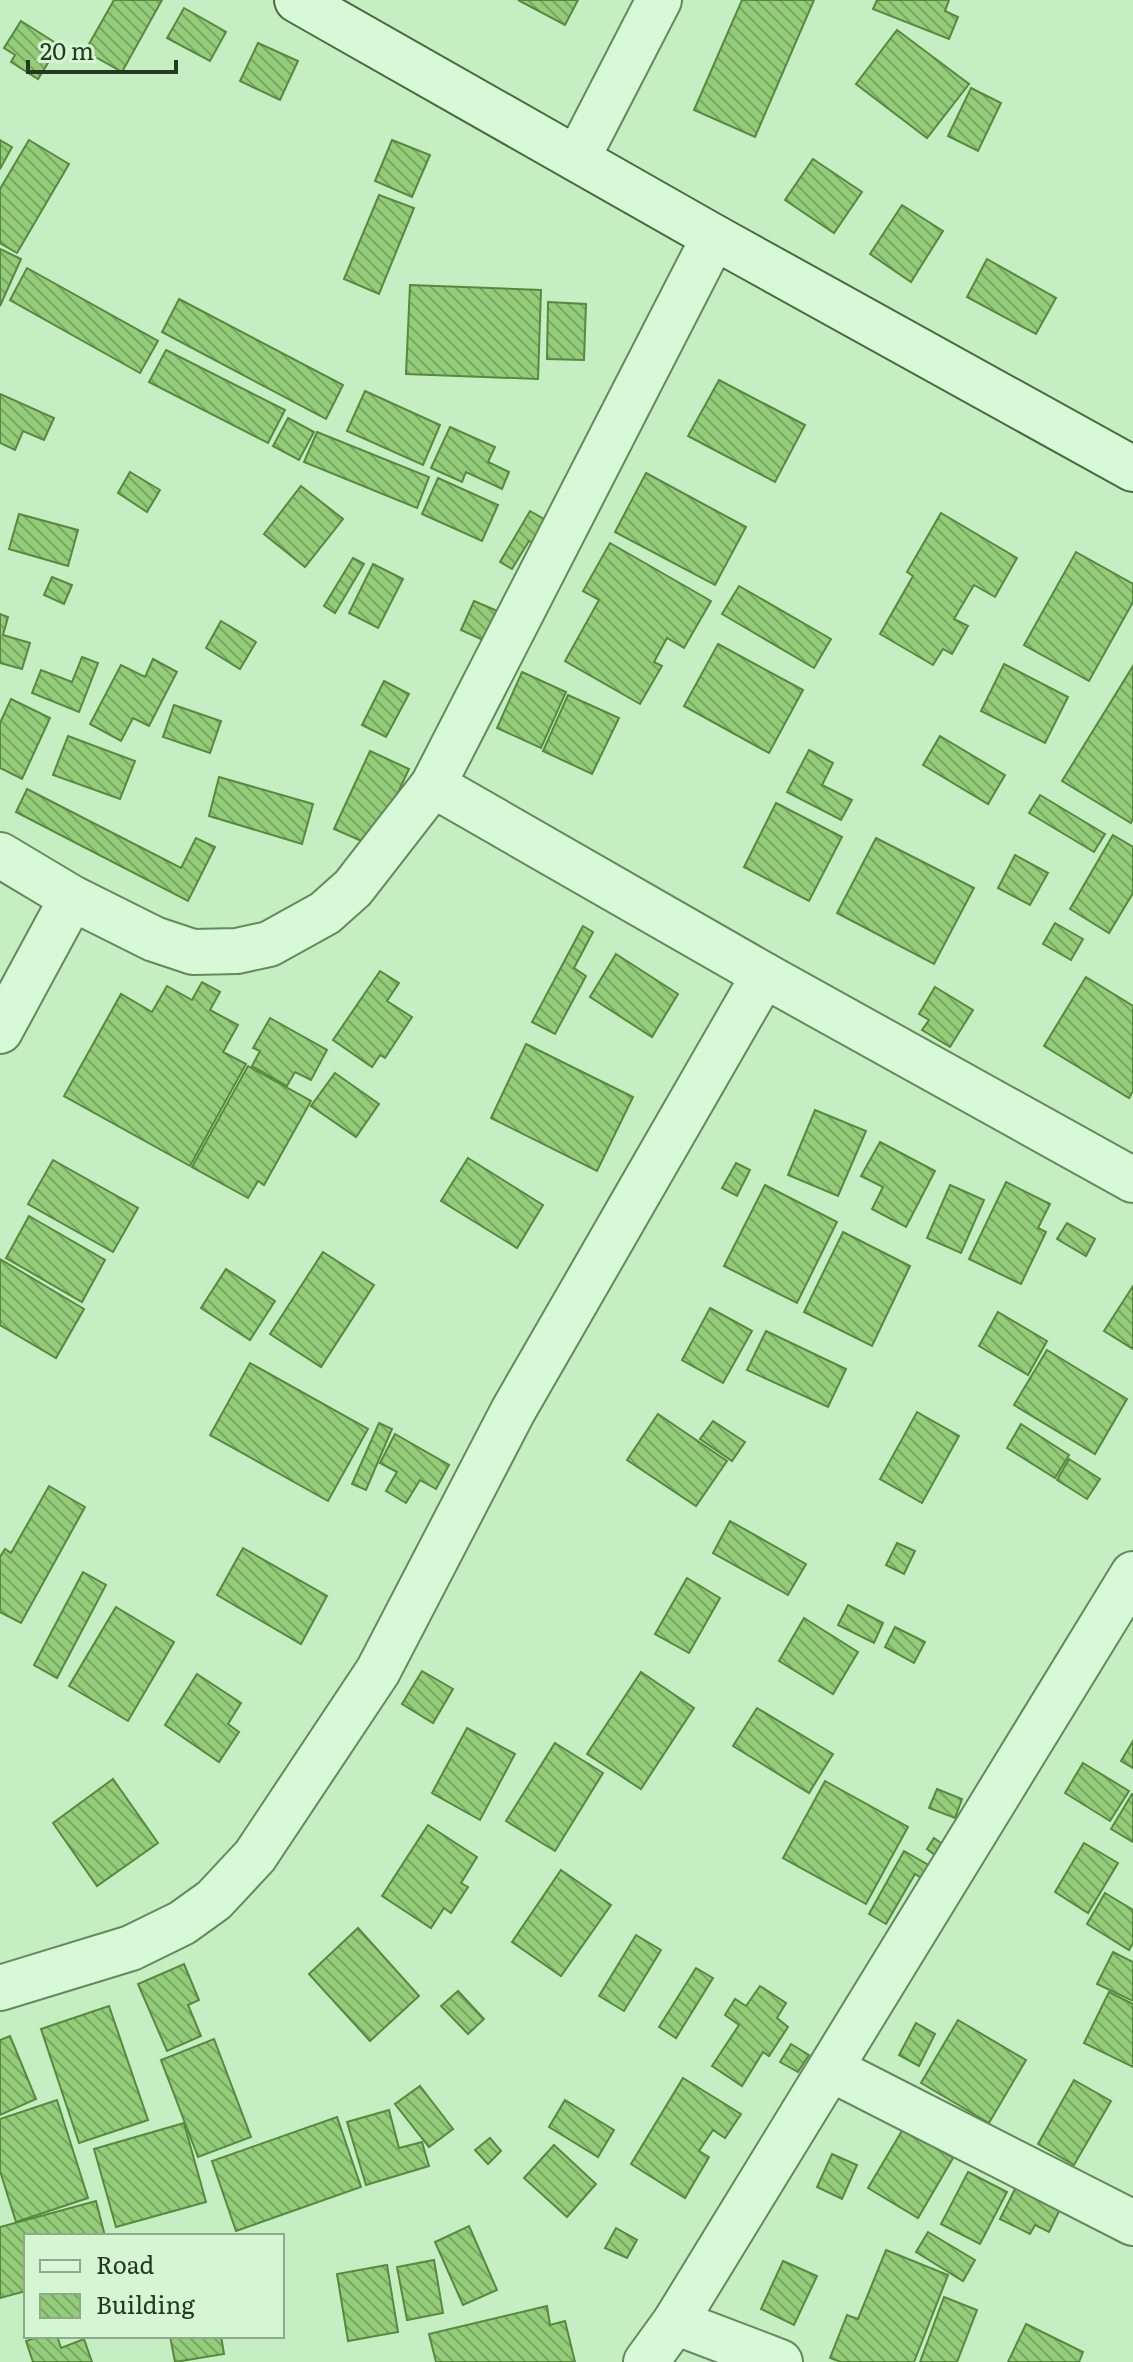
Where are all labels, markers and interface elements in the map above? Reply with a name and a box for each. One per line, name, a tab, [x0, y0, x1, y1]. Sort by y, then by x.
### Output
scale bar	[28, 24, 176, 74]
text: 20 m	[40, 32, 94, 67]
legend	[24, 2234, 284, 2338]
text: Road	[96, 2246, 155, 2281]
text: Building	[96, 2286, 195, 2321]

